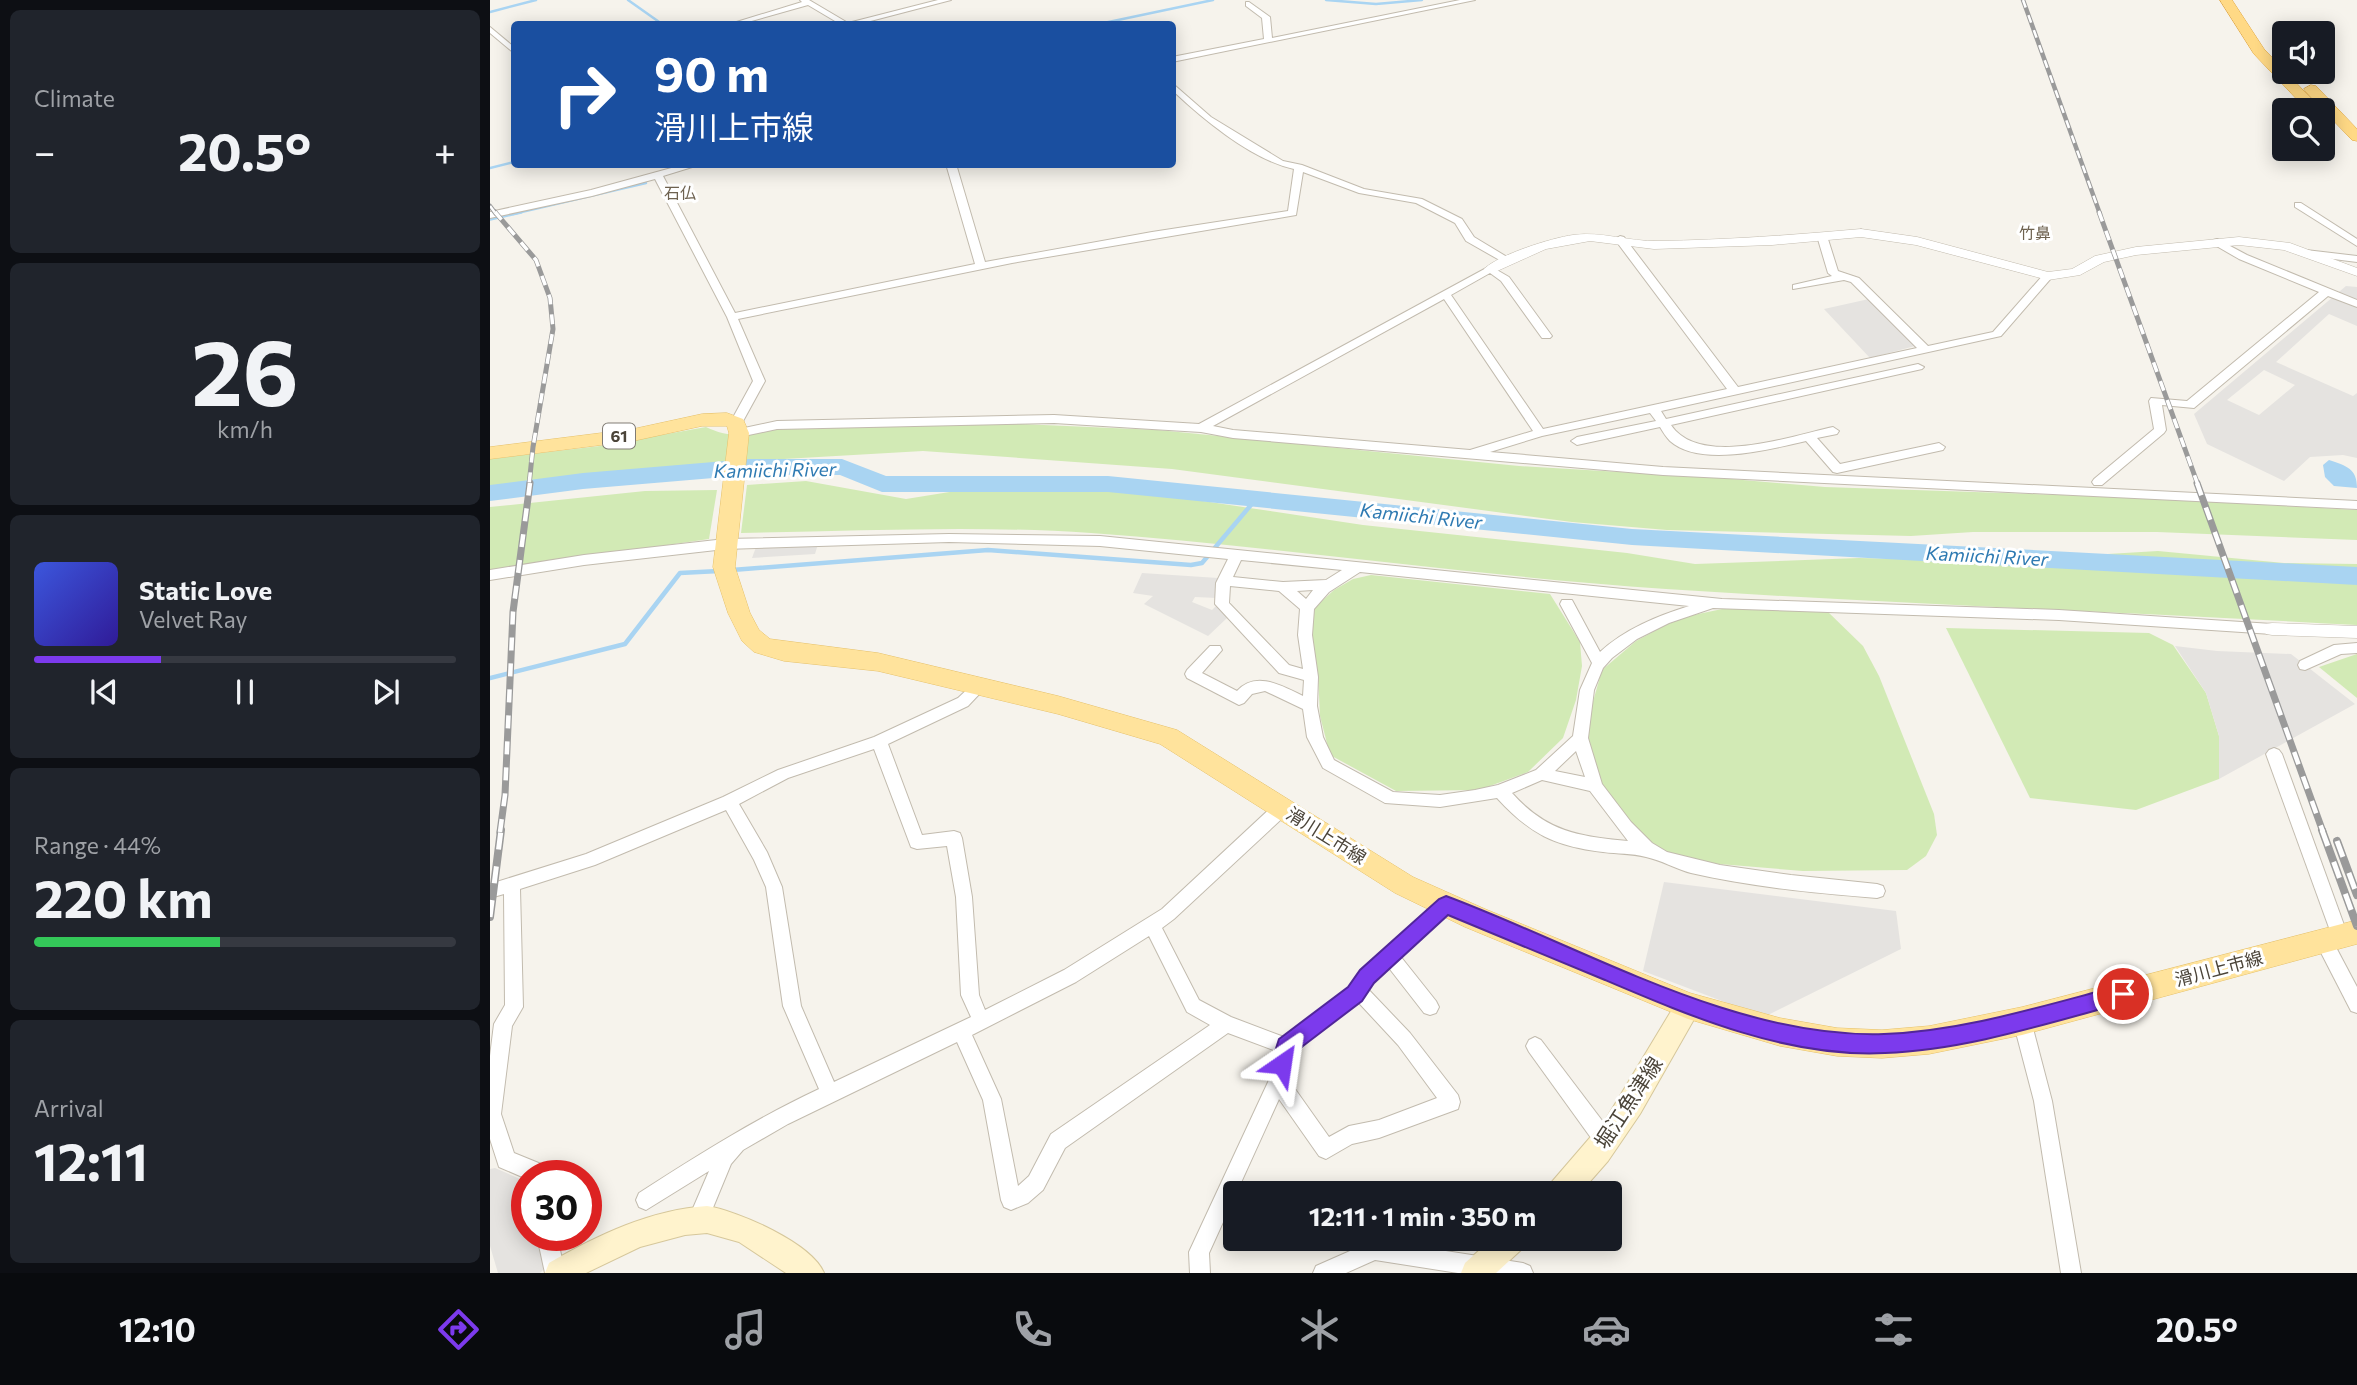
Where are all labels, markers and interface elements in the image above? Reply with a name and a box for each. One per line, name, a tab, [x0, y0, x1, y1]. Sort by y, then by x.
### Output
map controls	[2272, 21, 2335, 161]
button: sound	[2272, 21, 2335, 84]
text: 90 m	[654, 42, 769, 102]
icon: right	[539, 49, 630, 140]
text: Climate	[34, 84, 115, 112]
button: search	[2272, 98, 2335, 161]
text: 滑川上市線	[654, 106, 814, 146]
text: 20.5°	[178, 118, 311, 182]
text: −	[34, 127, 56, 174]
text: +	[434, 127, 456, 174]
district label: 石仏	[664, 183, 696, 202]
district label: 竹鼻	[2019, 223, 2051, 242]
text: 26	[191, 313, 299, 425]
text: km/h	[217, 415, 273, 443]
road number: 61	[603, 424, 635, 448]
water label: Kamiichi River	[713, 457, 838, 482]
water label: Kamiichi River	[1359, 498, 1485, 533]
water label: Kamiichi River	[1925, 541, 2050, 570]
text: Static Love	[139, 574, 272, 605]
text: Velvet Ray	[139, 605, 247, 633]
icon: previous	[85, 673, 123, 711]
icon: pause	[226, 673, 264, 711]
icon: next	[367, 673, 405, 711]
street label: 滑川上市線	[1283, 802, 1371, 868]
text: Range · 44%	[34, 831, 161, 859]
text: 220 km	[34, 865, 213, 929]
street label: 滑川上市線	[2172, 946, 2265, 990]
pin	[2093, 964, 2153, 1024]
icon: arrive	[2104, 975, 2142, 1013]
position arrow	[1245, 1027, 1319, 1101]
street label: 堀江魚津線	[1589, 1051, 1667, 1153]
text: Arrival	[34, 1094, 104, 1122]
text: 12:11	[34, 1128, 148, 1192]
speed limit sign: 30	[511, 1160, 602, 1251]
text: 12:11 · 1 min · 350 m	[1309, 1200, 1536, 1231]
icon: directions	[434, 1305, 483, 1354]
icon: music	[721, 1305, 770, 1354]
icon: phone	[1008, 1305, 1057, 1354]
icon: climate	[1295, 1305, 1344, 1354]
icon: car	[1582, 1305, 1631, 1354]
icon: filters	[1869, 1305, 1918, 1354]
text: 12:10	[119, 1309, 196, 1349]
text: 20.5°	[2156, 1309, 2238, 1349]

